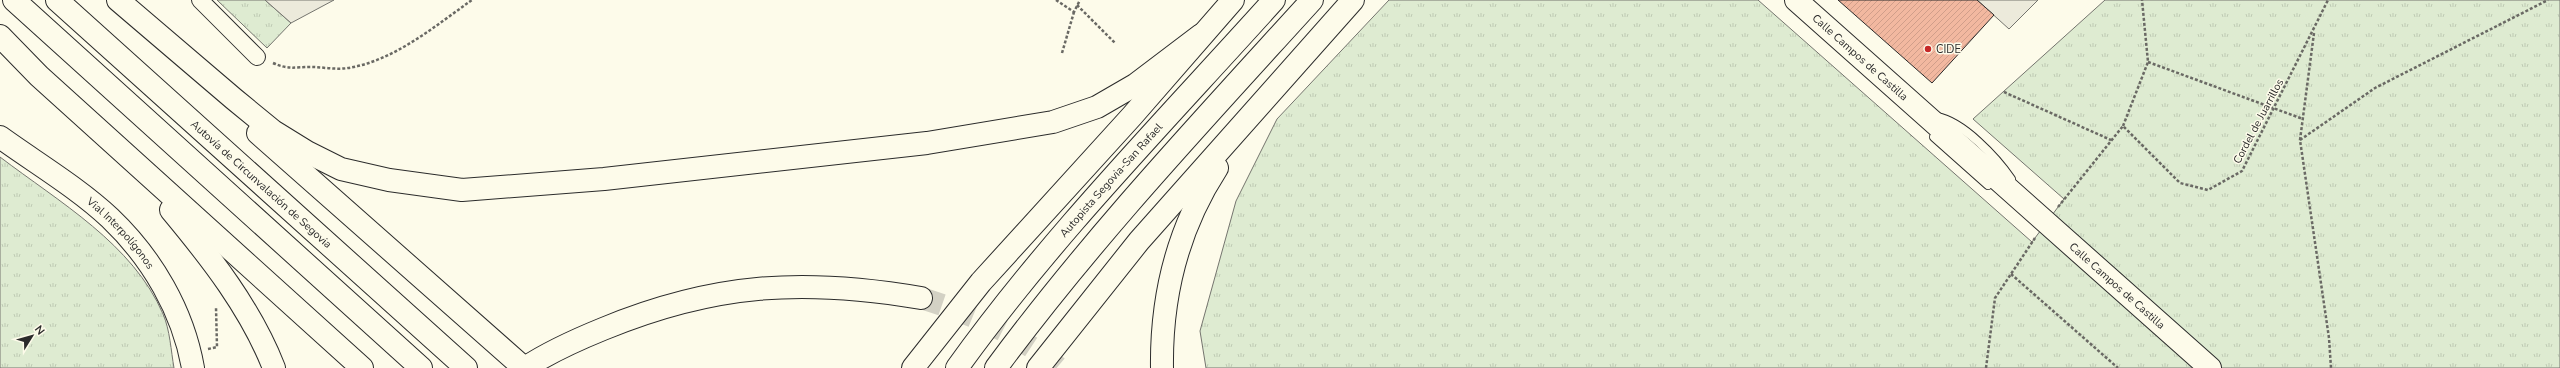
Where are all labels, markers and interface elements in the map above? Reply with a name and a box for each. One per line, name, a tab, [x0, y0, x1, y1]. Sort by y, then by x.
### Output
street label: Calle Campos de Castilla	[1809, 11, 1911, 104]
place label: CIDE	[1936, 42, 1961, 57]
marker: CIDE	[1923, 44, 1933, 54]
street label: Cordel de Juarrillos	[2230, 76, 2287, 166]
street label: Autovía de Circunvalación de Segovia	[187, 117, 335, 252]
street label: Autopista Segovia-San Rafael	[1056, 119, 1166, 241]
street label: Vial Interpolígonos	[83, 193, 158, 272]
street label: Calle Campos de Castilla	[2066, 239, 2168, 333]
north arrow	[12, 316, 52, 356]
text: N	[31, 322, 48, 338]

